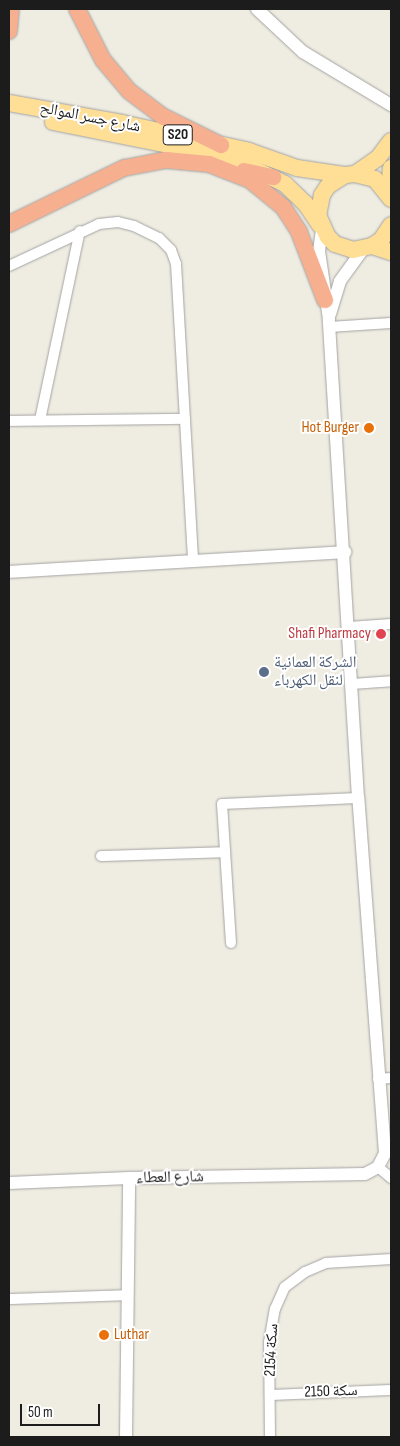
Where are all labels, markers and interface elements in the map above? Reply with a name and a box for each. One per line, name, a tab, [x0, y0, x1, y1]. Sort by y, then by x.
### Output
street label: شارع جسر الموالح	[38, 99, 142, 137]
road number: S20	[162, 122, 194, 148]
place label: Hot Burger	[301, 418, 359, 438]
marker: Hot Burger	[363, 422, 375, 434]
place label: Shafi Pharmacy	[288, 624, 371, 644]
marker: Shafi Pharmacy	[375, 628, 387, 640]
place label: الشرکة العمانیة لنقل الکهرباء	[274, 653, 357, 691]
marker: الشرکة العمانیة لنقل الکهرباء	[258, 666, 270, 678]
street label: شارع العطاء	[136, 1168, 204, 1188]
street label: سكة 2154	[261, 1323, 283, 1377]
place label: Luthar	[114, 1325, 149, 1345]
marker: Luthar	[98, 1329, 110, 1341]
street label: سكة 2150	[304, 1381, 358, 1403]
scale bar	[22, 1394, 102, 1426]
text: 50 m	[28, 1403, 53, 1422]

